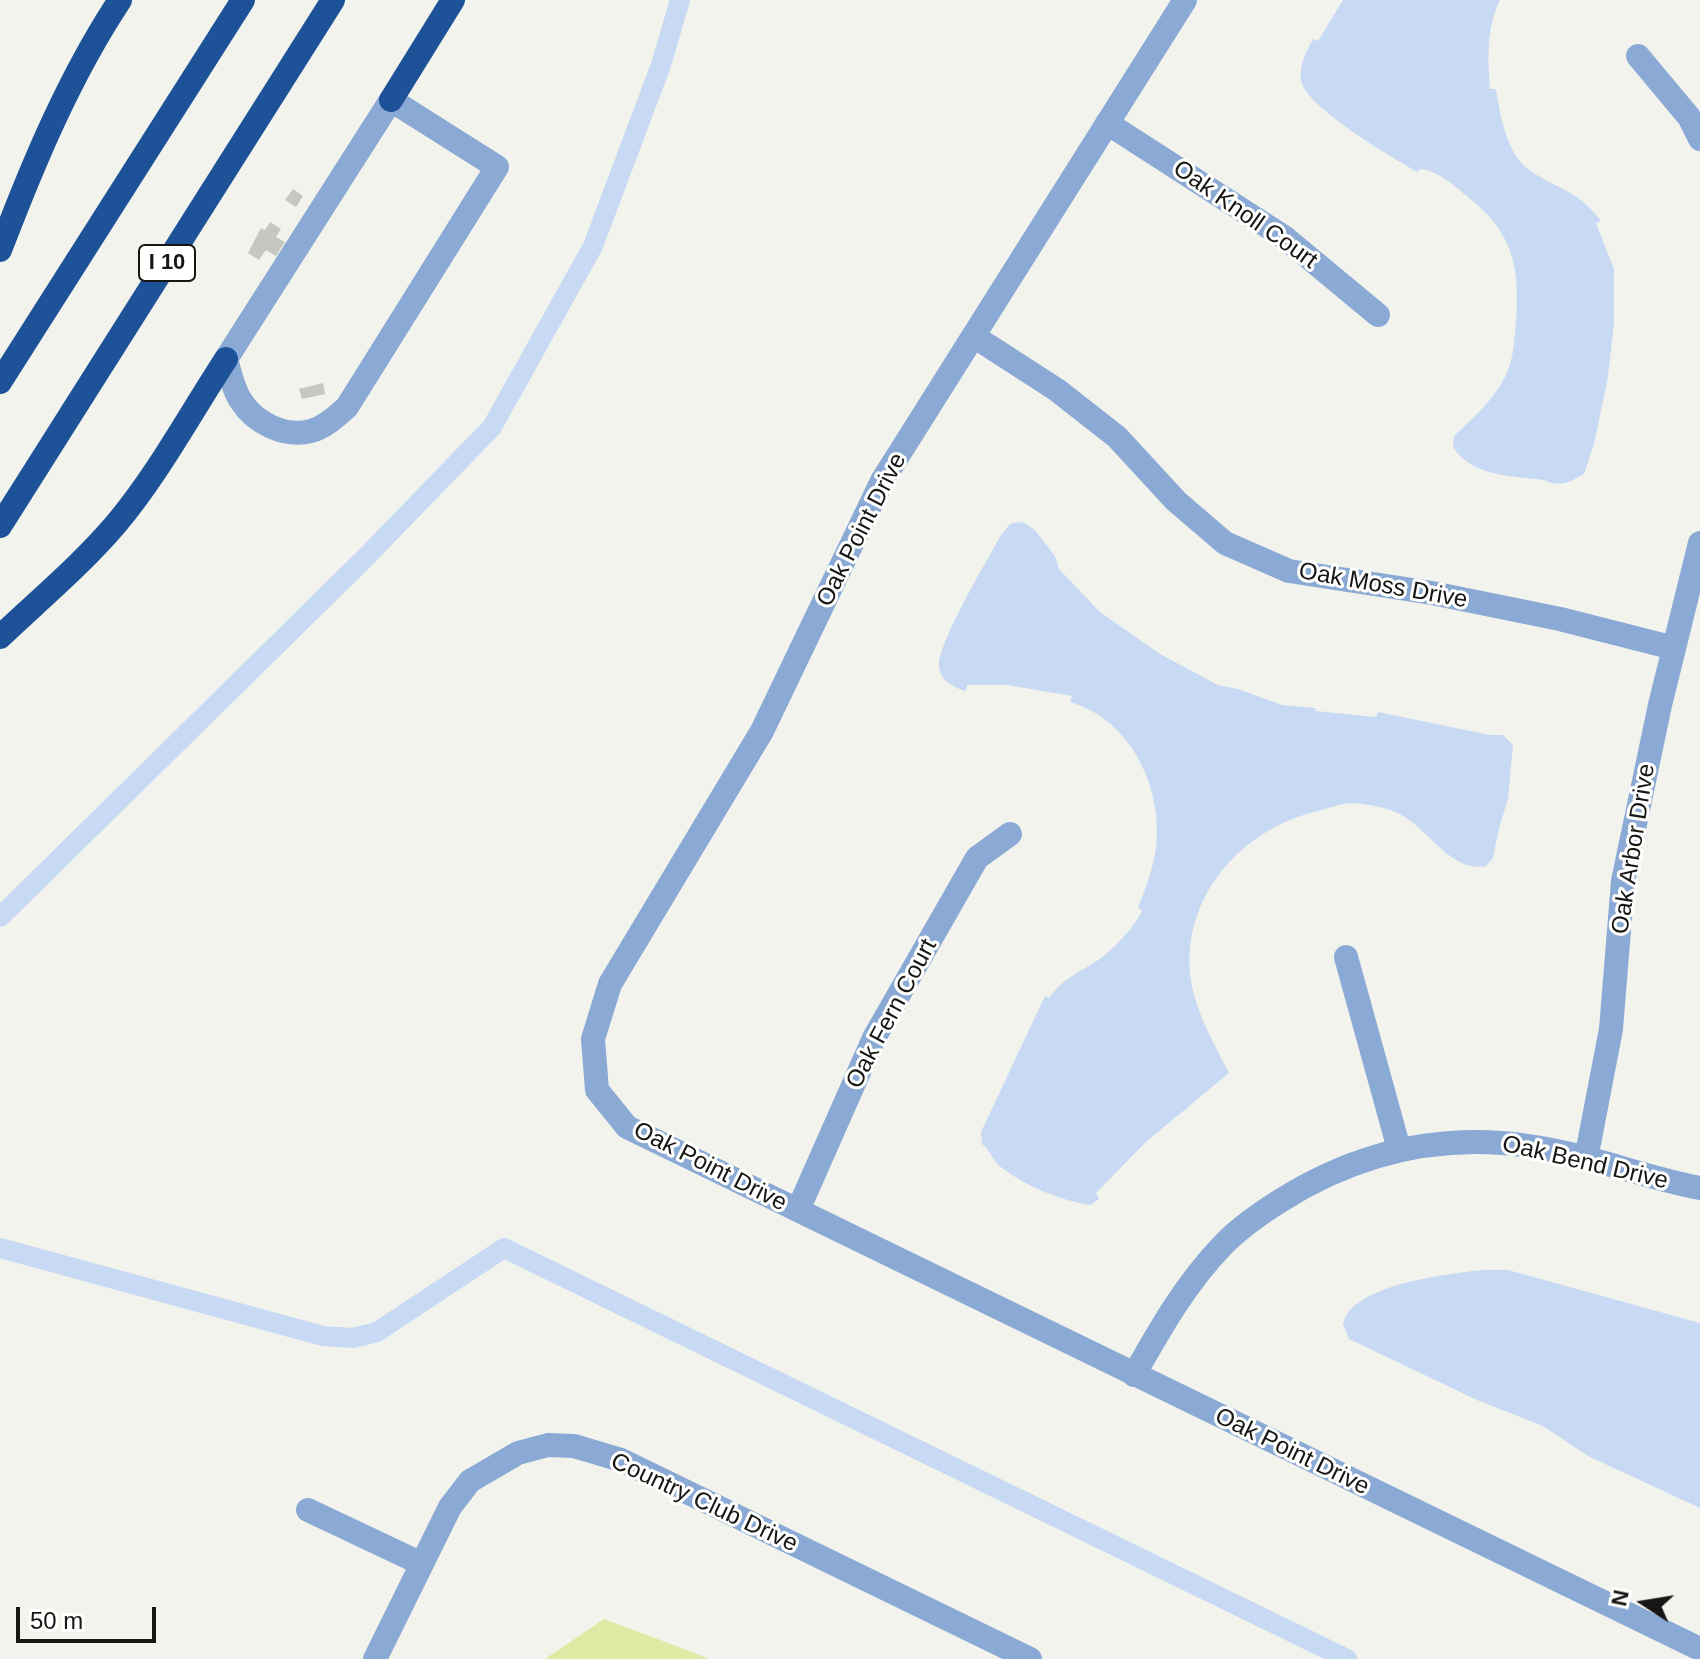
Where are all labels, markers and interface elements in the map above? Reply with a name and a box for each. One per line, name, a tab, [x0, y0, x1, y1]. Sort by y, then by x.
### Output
street label: Oak Knoll Court	[1167, 155, 1323, 275]
road number: I 10	[139, 245, 195, 281]
street label: Oak Point Drive	[811, 449, 913, 611]
street label: Oak Moss Drive	[1296, 557, 1470, 615]
street label: Oak Arbor Drive	[1606, 762, 1662, 936]
street label: Oak Fern Court	[840, 934, 944, 1094]
street label: Oak Point Drive	[629, 1116, 791, 1218]
street label: Oak Bend Drive	[1499, 1130, 1671, 1196]
street label: Oak Point Drive	[1210, 1402, 1374, 1502]
street label: Country Club Drive	[606, 1447, 802, 1559]
north arrow	[1604, 1563, 1684, 1643]
text: N	[1606, 1588, 1634, 1608]
scale bar	[20, 1591, 160, 1641]
text: 50 m	[30, 1607, 83, 1634]

